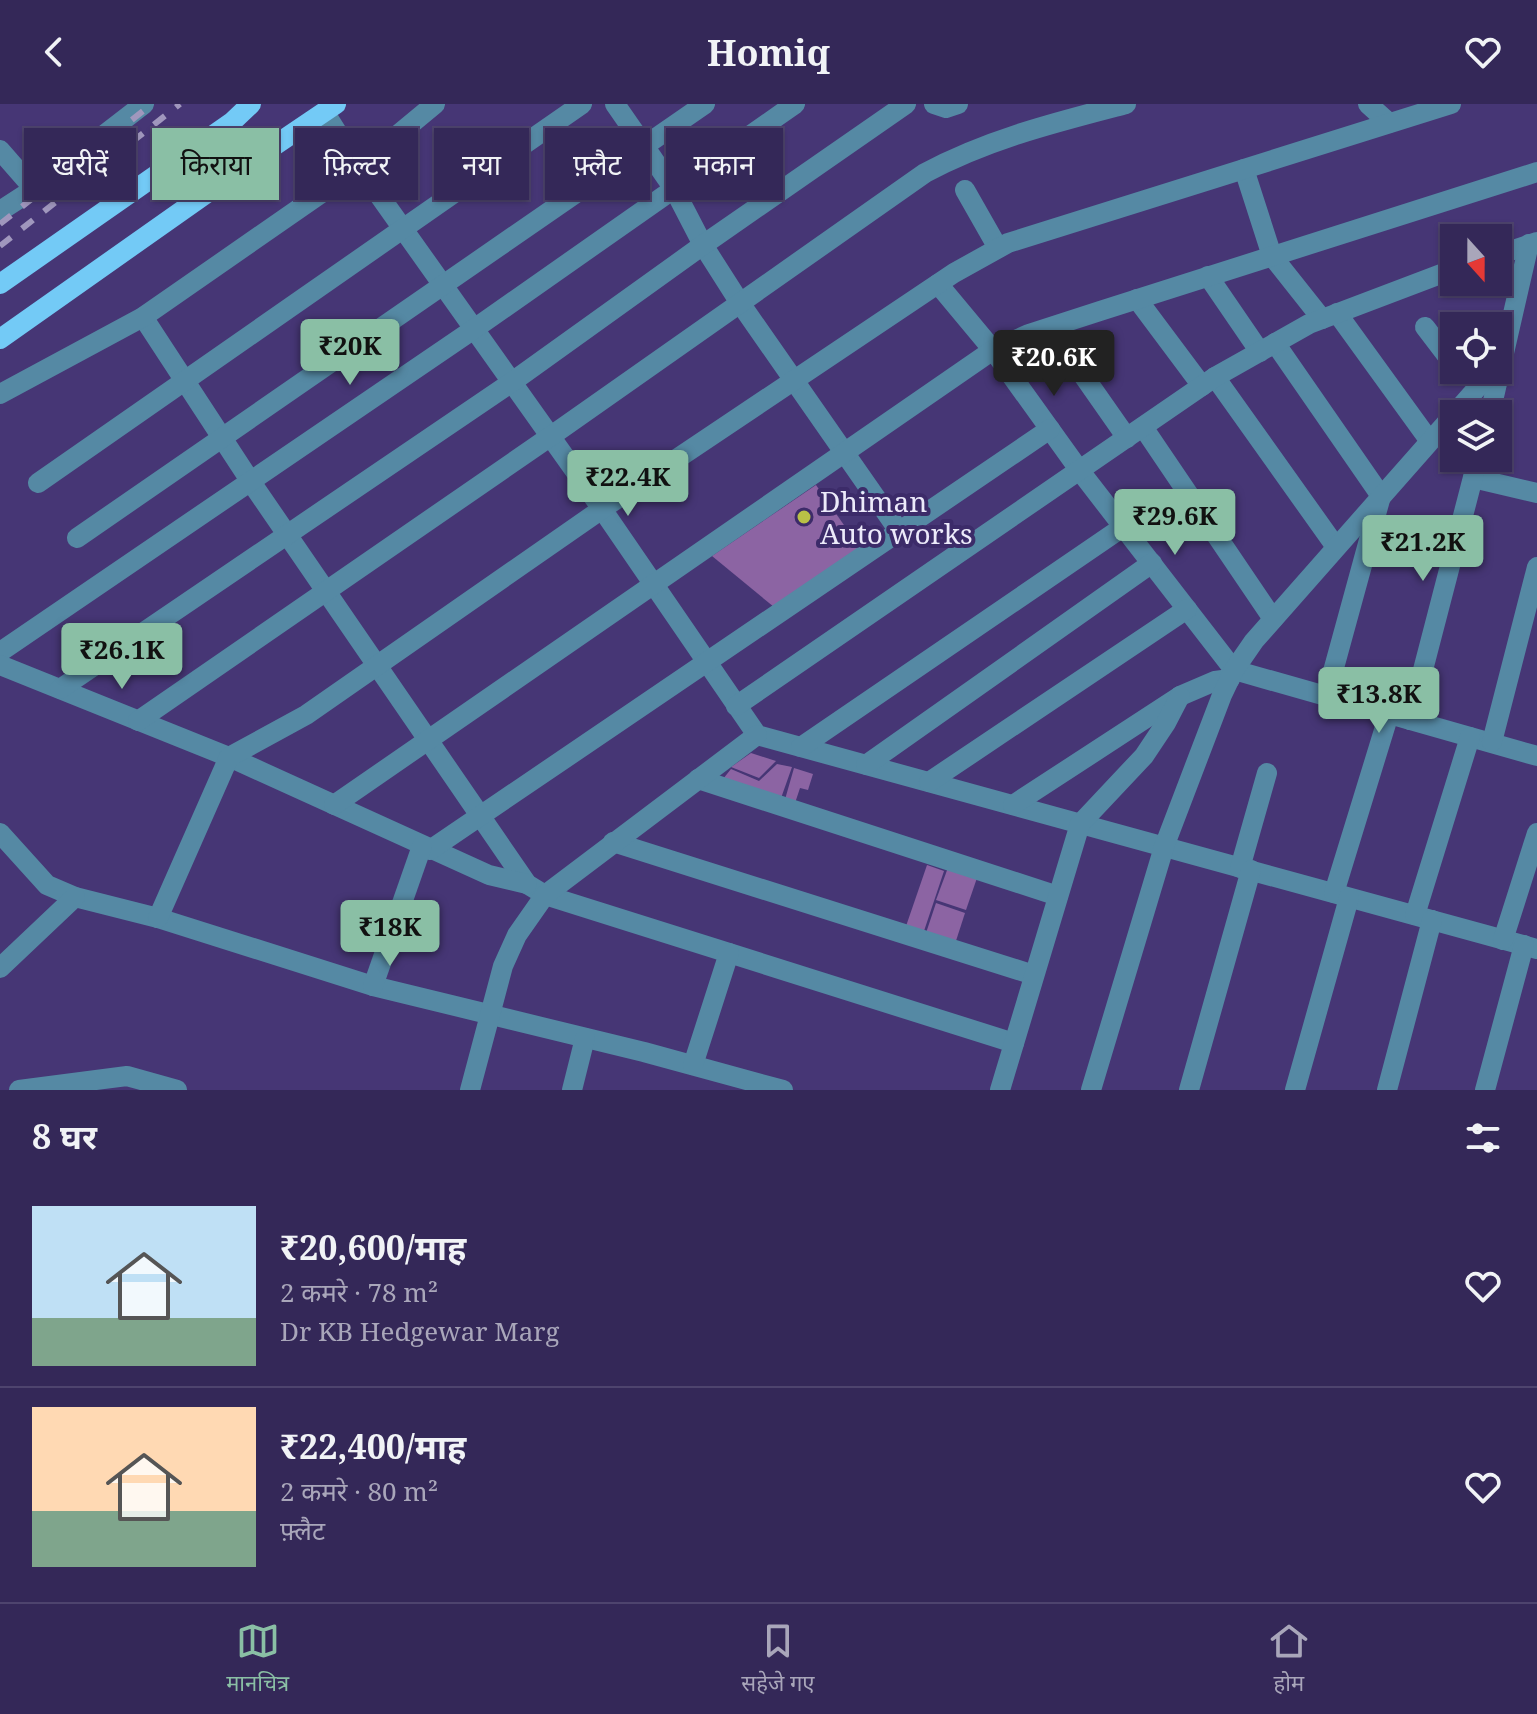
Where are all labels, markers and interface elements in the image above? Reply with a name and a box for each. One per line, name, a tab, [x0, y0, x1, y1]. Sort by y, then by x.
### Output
text: Homiq	[707, 28, 830, 77]
icon: back	[32, 30, 76, 74]
icon: heart	[1461, 30, 1505, 74]
chip: खरीदें	[24, 128, 136, 200]
chip: किराया	[152, 128, 279, 200]
chip: फ़िल्टर	[295, 128, 418, 200]
chip: नया	[434, 128, 529, 200]
chip: फ़्लैट	[545, 128, 650, 200]
chip: मकान	[666, 128, 783, 200]
north arrow	[1440, 224, 1512, 296]
map controls	[1440, 224, 1512, 472]
button: locate	[1440, 312, 1512, 384]
pin: ₹20K	[303, 319, 397, 387]
text: ₹20K	[319, 327, 382, 363]
pin: ₹20.6K	[989, 330, 1119, 398]
text: ₹20.6K	[1011, 338, 1097, 374]
button: layers	[1440, 400, 1512, 472]
pin: ₹22.4K	[563, 450, 693, 518]
text: ₹22.4K	[585, 458, 671, 494]
place label: Dhiman Auto works	[820, 482, 973, 552]
pin: ₹29.6K	[1110, 489, 1240, 557]
text: ₹29.6K	[1132, 497, 1218, 533]
marker: Dhiman Auto works	[795, 508, 813, 526]
pin: ₹21.2K	[1358, 515, 1488, 583]
text: ₹21.2K	[1380, 523, 1466, 559]
pin: ₹26.1K	[57, 623, 187, 691]
text: ₹26.1K	[79, 631, 165, 667]
pin: ₹13.8K	[1314, 667, 1444, 735]
text: ₹13.8K	[1336, 675, 1422, 711]
pin: ₹18K	[343, 900, 437, 968]
text: ₹18K	[359, 908, 422, 944]
text: 8 घर	[32, 1113, 97, 1159]
icon: filters	[1461, 1116, 1505, 1160]
text: ₹20,600/माह	[280, 1224, 466, 1270]
icon: home	[96, 1238, 192, 1334]
icon: heart	[1461, 1264, 1505, 1308]
text: 2 कमरे · 78 m²	[280, 1274, 438, 1310]
text: Dr KB Hedgewar Marg	[280, 1313, 560, 1349]
text: ₹22,400/माह	[280, 1423, 466, 1469]
icon: home	[96, 1439, 192, 1535]
icon: heart	[1461, 1465, 1505, 1509]
text: 2 कमरे · 80 m²	[280, 1473, 438, 1509]
text: फ़्लैट	[280, 1512, 325, 1548]
tab: मानचित्र	[226, 1619, 289, 1700]
tab: सहेजे गए	[741, 1619, 815, 1700]
tab: होम	[1267, 1619, 1311, 1700]

